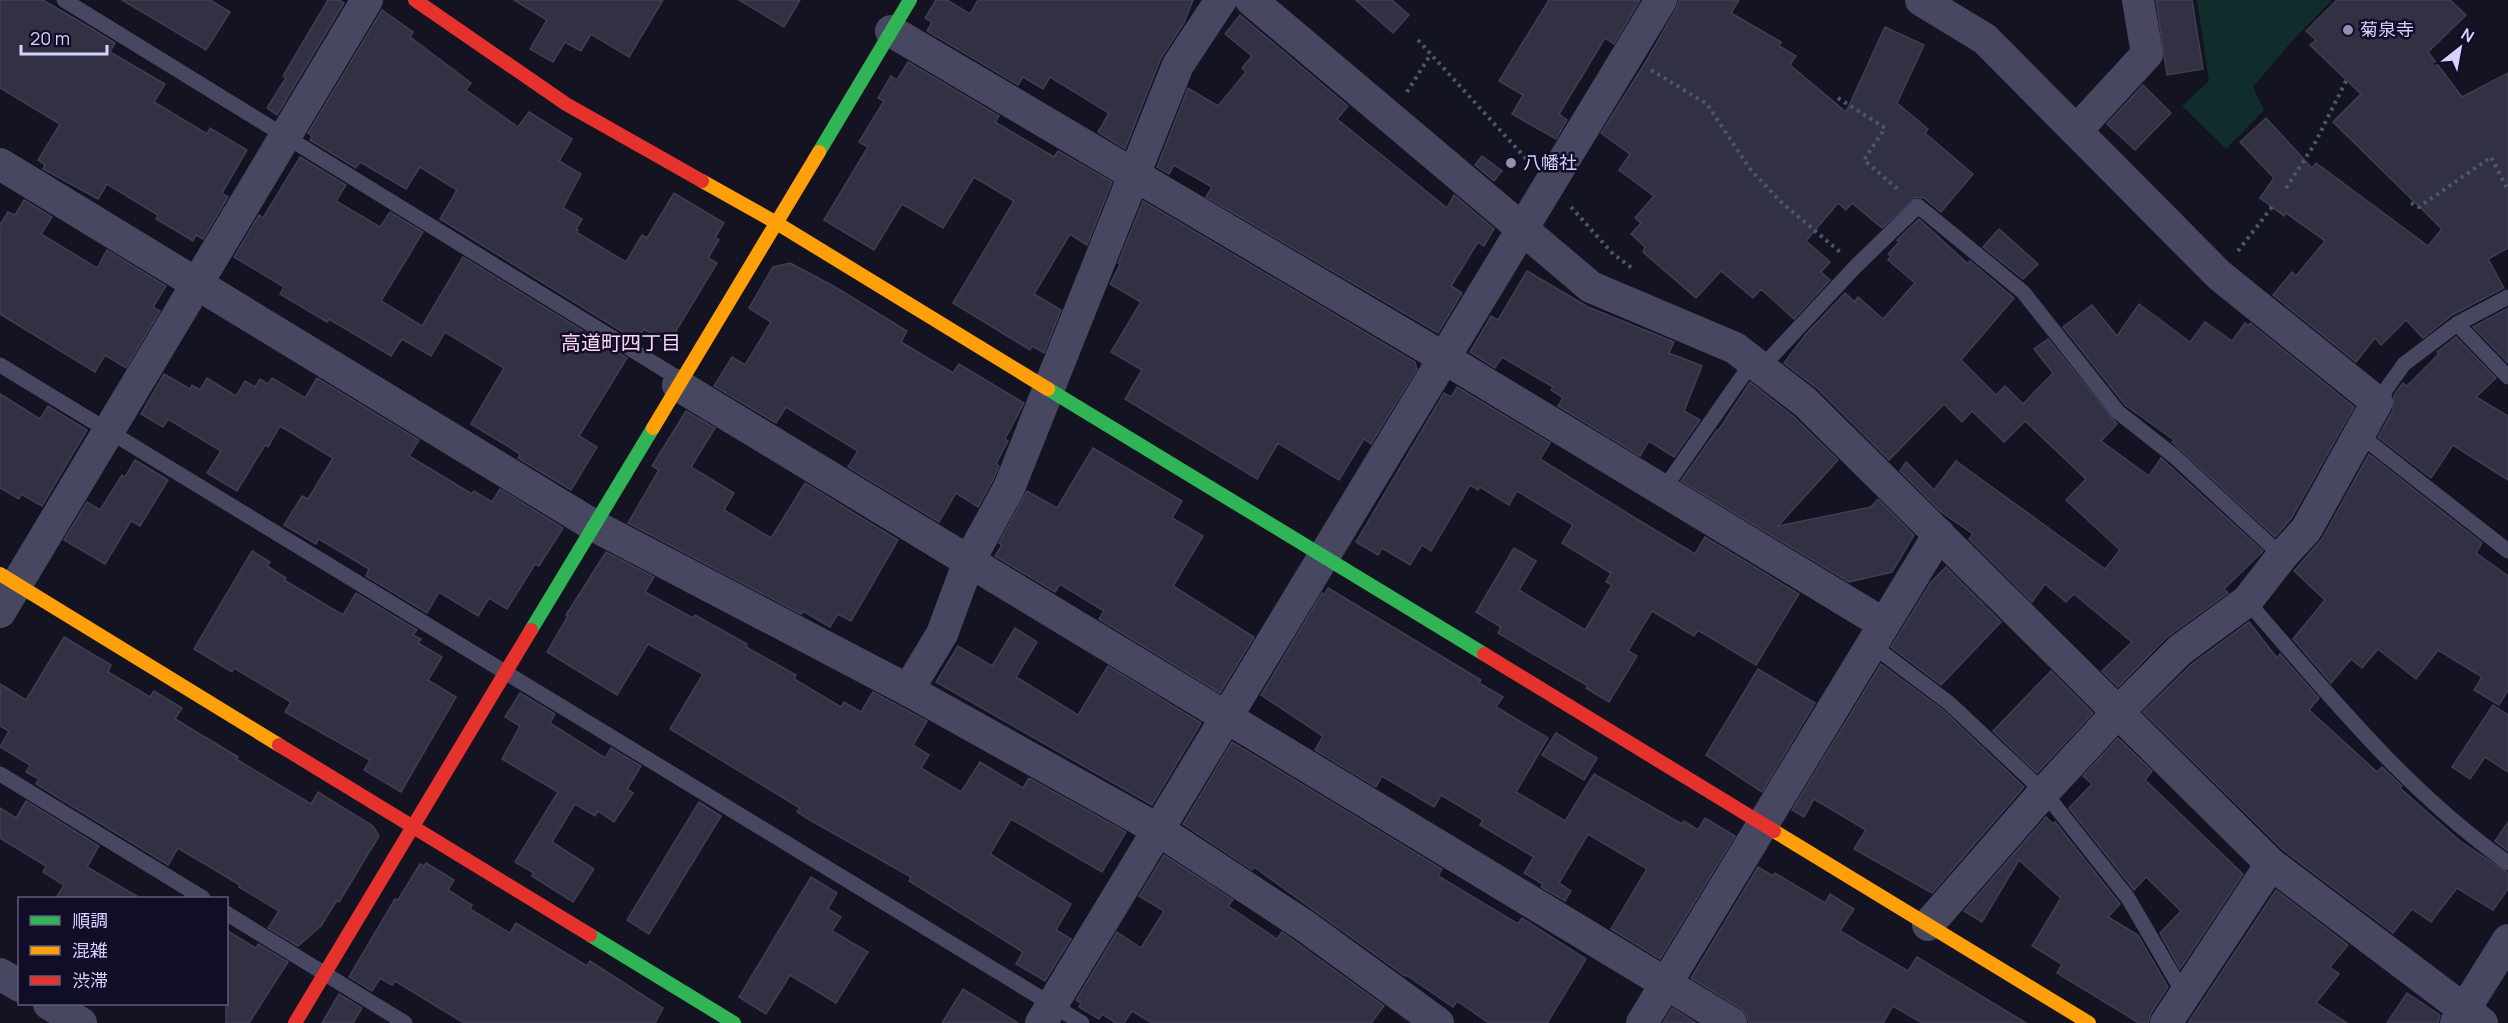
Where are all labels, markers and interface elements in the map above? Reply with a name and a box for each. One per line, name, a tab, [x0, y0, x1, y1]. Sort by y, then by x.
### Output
place label: 菊泉寺	[2360, 17, 2414, 41]
scale bar	[21, 18, 106, 56]
north arrow	[2430, 18, 2490, 78]
marker: 菊泉寺	[2341, 23, 2355, 37]
text: N	[2457, 23, 2478, 48]
text: 20 m	[30, 26, 70, 50]
place label: 八幡社	[1523, 150, 1577, 174]
marker: 八幡社	[1504, 156, 1518, 170]
district label: 高道町四丁目	[561, 329, 681, 356]
legend	[18, 897, 228, 1005]
text: 順調	[72, 908, 108, 932]
text: 混雑	[72, 938, 108, 962]
text: 渋滞	[72, 968, 108, 992]

